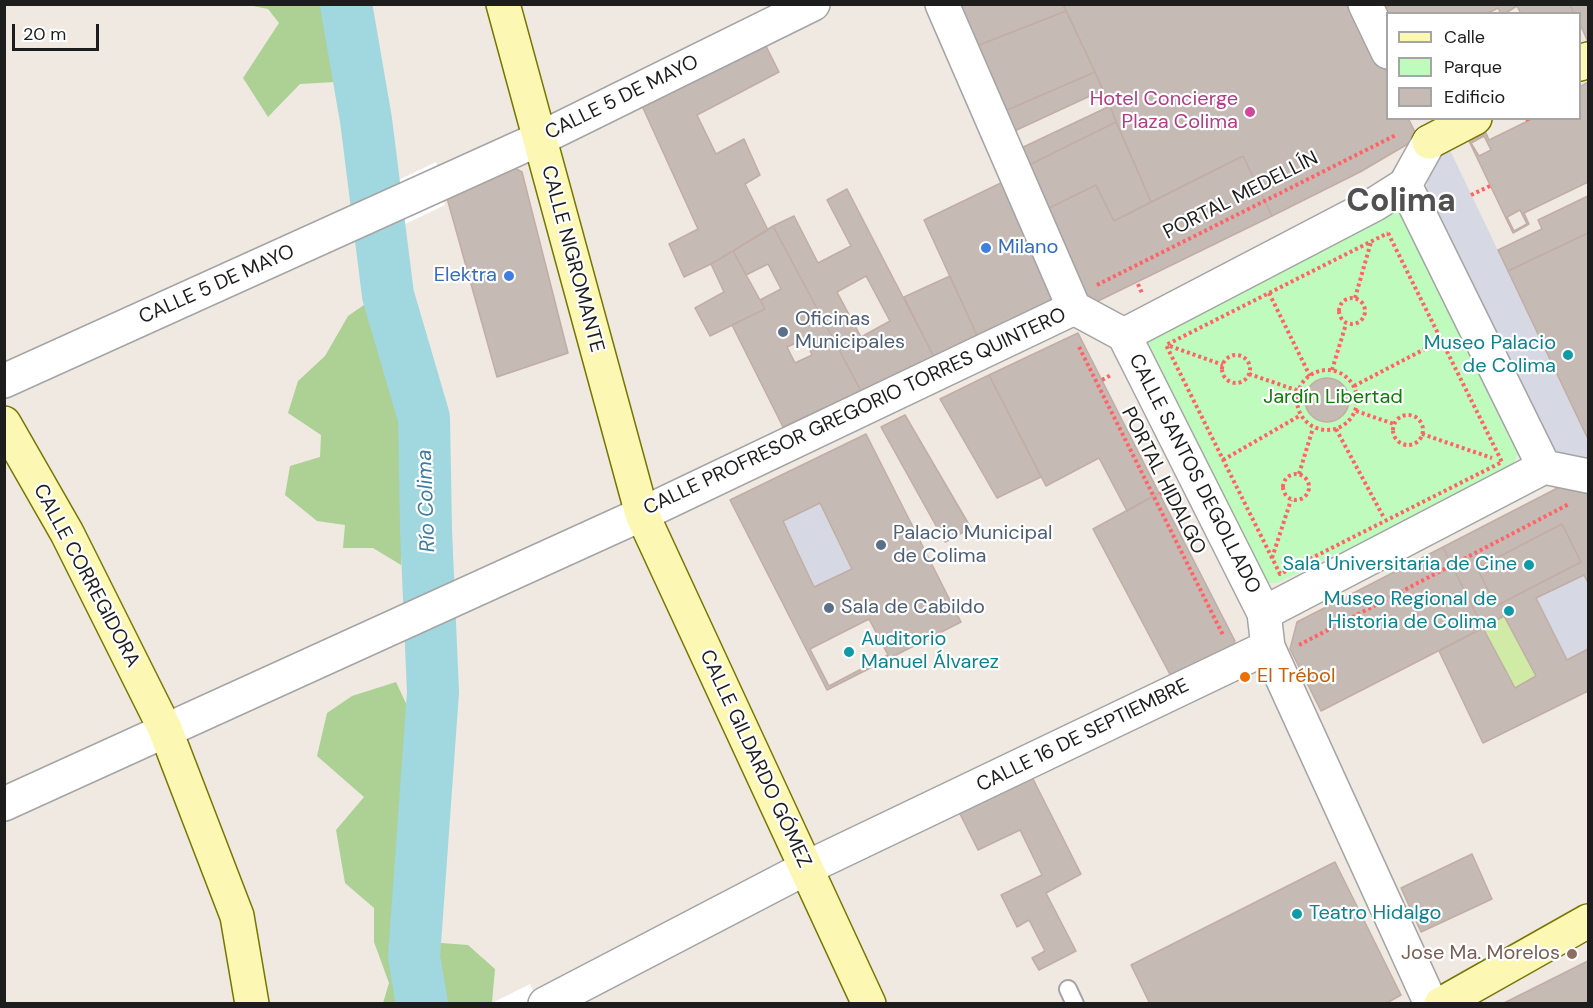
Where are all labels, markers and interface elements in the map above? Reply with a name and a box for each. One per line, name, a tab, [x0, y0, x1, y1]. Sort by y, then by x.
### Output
scale bar	[15, 12, 102, 50]
legend	[1386, 12, 1581, 120]
text: 20 m	[23, 22, 66, 46]
text: Calle	[1444, 25, 1485, 49]
street label: CALLE 5 DE MAYO	[541, 50, 703, 146]
text: Parque	[1444, 55, 1502, 79]
text: Edificio	[1444, 85, 1505, 109]
place label: Hotel Concierge Plaza Colima	[1090, 88, 1238, 135]
marker: Hotel Concierge Plaza Colima	[1243, 105, 1257, 119]
street label: PORTAL MEDELLÍN	[1160, 147, 1322, 245]
street label: CALLE NIGROMANTE	[536, 163, 608, 355]
district label: Colima	[1346, 184, 1456, 222]
place label: Milano	[998, 236, 1058, 260]
street label: CALLE 5 DE MAYO	[136, 240, 298, 330]
marker: Milano	[979, 241, 993, 255]
place label: Elektra	[434, 264, 497, 288]
marker: Elektra	[502, 269, 516, 283]
street label: CALLE PROFRESOR GREGORIO TORRES QUINTERO	[640, 303, 1070, 521]
place label: Oficinas Municipales	[795, 308, 905, 355]
marker: Oficinas Municipales	[776, 325, 790, 339]
place label: Museo Palacio de Colima	[1424, 332, 1556, 379]
marker: Museo Palacio de Colima	[1561, 348, 1575, 362]
street label: CALLE SANTOS DEGOLLADO	[1123, 350, 1265, 598]
park label: Jardín Libertad	[1263, 386, 1403, 410]
street label: PORTAL HIDALGO	[1116, 403, 1210, 559]
water label: Río Colima	[413, 449, 441, 553]
street label: CALLE CORREGIDORA	[27, 480, 145, 672]
place label: Palacio Municipal de Colima	[893, 522, 1052, 569]
marker: Palacio Municipal de Colima	[874, 538, 888, 552]
place label: Sala Universitaria de Cine	[1283, 553, 1517, 577]
marker: Sala Universitaria de Cine	[1522, 558, 1536, 572]
place label: Museo Regional de Historia de Colima	[1324, 588, 1497, 635]
place label: Sala de Cabildo	[841, 596, 985, 620]
marker: Sala de Cabildo	[822, 601, 836, 615]
marker: Museo Regional de Historia de Colima	[1502, 604, 1516, 618]
place label: Auditorio Manuel Álvarez	[861, 628, 999, 675]
marker: Auditorio Manuel Álvarez	[842, 645, 856, 659]
street label: CALLE GILDARDO GÓMEZ	[694, 646, 816, 872]
place label: El Trébol	[1257, 665, 1335, 689]
marker: El Trébol	[1238, 670, 1252, 684]
street label: CALLE 16 DE SEPTIEMBRE	[973, 674, 1193, 798]
place label: Teatro Hidalgo	[1309, 902, 1441, 926]
marker: Teatro Hidalgo	[1290, 907, 1304, 921]
place label: Jose Ma. Morelos	[1401, 942, 1560, 966]
marker: Jose Ma. Morelos	[1565, 947, 1579, 961]

